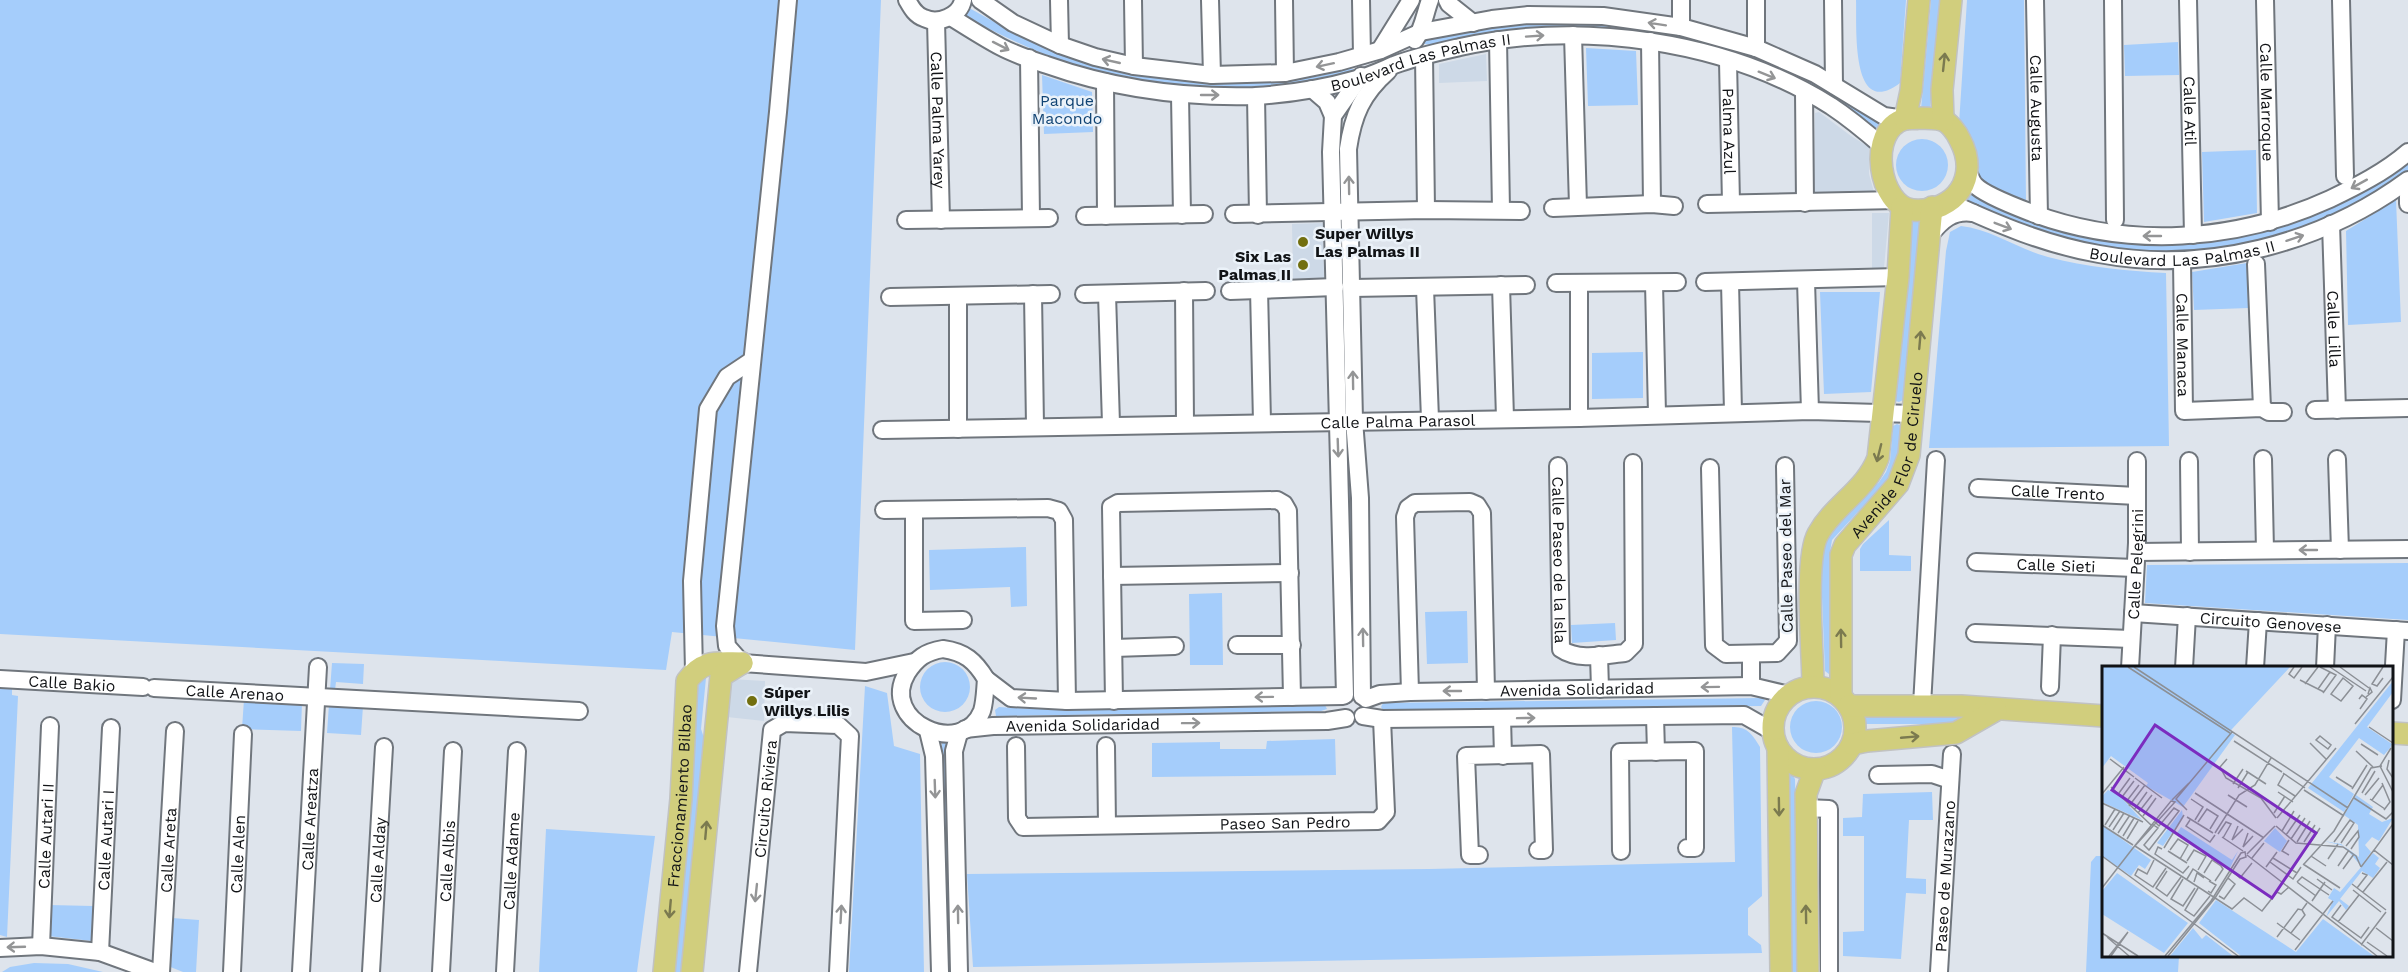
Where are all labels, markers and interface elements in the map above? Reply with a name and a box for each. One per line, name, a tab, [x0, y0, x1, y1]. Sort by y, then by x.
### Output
one-way arrow	[1647, 18, 1667, 29]
street label: Boulevard Las Palmas II	[1328, 29, 1512, 95]
one-way arrow	[1525, 30, 1545, 41]
one-way arrow	[992, 40, 1009, 52]
street label: Calle Marroque	[2256, 42, 2278, 162]
street label: Calle Palma Yarey	[927, 51, 950, 190]
one-way arrow	[1939, 52, 1950, 72]
street label: Calle Augusta	[2027, 54, 2047, 162]
one-way arrow	[1101, 55, 1121, 66]
one-way arrow	[1315, 60, 1335, 71]
one-way arrow	[1757, 70, 1776, 81]
street label: Calle Atil	[2180, 76, 2201, 146]
street label: Palma Azul	[1719, 88, 1740, 174]
one-way arrow	[1199, 90, 1219, 101]
park label: Parque Macondo	[1032, 91, 1102, 128]
one-way arrow	[1344, 175, 1355, 195]
one-way arrow	[2351, 178, 2368, 190]
one-way arrow	[1993, 221, 2011, 232]
place label: Super Willys Las Palmas II	[1315, 224, 1420, 261]
one-way arrow	[2143, 230, 2163, 242]
one-way arrow	[2285, 232, 2304, 243]
marker: Super Willys Las Palmas II	[1296, 235, 1310, 249]
street label: Boulevard Las Palmas II	[2088, 236, 2277, 270]
place label: Six Las Palmas II	[1218, 247, 1291, 284]
marker: Six Las Palmas II	[1296, 258, 1310, 272]
street label: Calle Lilla	[2324, 290, 2345, 368]
street label: Calle Manaca	[2173, 293, 2193, 397]
one-way arrow	[1915, 331, 1926, 351]
one-way arrow	[1348, 370, 1359, 390]
street label: Avenide Flor de Ciruelo	[1846, 371, 1926, 541]
street label: Calle Palma Parasol	[1320, 410, 1476, 432]
one-way arrow	[1332, 437, 1343, 457]
one-way arrow	[1873, 443, 1885, 462]
street label: Calle Paseo de la Isla	[1549, 476, 1570, 644]
street label: Calle Paseo del Mar	[1775, 478, 1797, 633]
street label: Calle Trento	[2010, 480, 2105, 504]
street label: Calle Pelegrini	[2123, 509, 2147, 620]
one-way arrow	[2298, 544, 2318, 556]
street label: Calle Sieti	[2016, 554, 2096, 576]
street label: Circuito Genovese	[2199, 608, 2342, 636]
one-way arrow	[1357, 628, 1369, 648]
one-way arrow	[1835, 628, 1847, 648]
inset map	[2102, 666, 2393, 957]
street label: Calle Bakio	[28, 671, 116, 695]
street label: Avenida Solidaridad	[1500, 678, 1654, 700]
street label: Calle Arenao	[185, 680, 285, 705]
one-way arrow	[1701, 681, 1721, 692]
place label: Súper Willys Lilis	[764, 683, 850, 720]
one-way arrow	[1443, 685, 1463, 697]
one-way arrow	[1254, 692, 1274, 703]
one-way arrow	[1017, 693, 1037, 704]
marker: Súper Willys Lilis	[745, 694, 759, 708]
street label: Fraccionamiento Bilbao	[663, 703, 695, 888]
one-way arrow	[1516, 712, 1536, 724]
street label: Avenida Solidaridad	[1006, 714, 1160, 735]
one-way arrow	[1181, 717, 1201, 729]
one-way arrow	[1899, 731, 1919, 742]
street label: Circuito Riviera	[750, 739, 780, 859]
street label: Calle Areatza	[297, 767, 322, 871]
one-way arrow	[929, 778, 941, 798]
street label: Calle Autari II	[34, 783, 57, 889]
street label: Calle Autari I	[94, 789, 117, 891]
one-way arrow	[1773, 797, 1785, 817]
street label: Paseo de Murazano	[1931, 800, 1959, 953]
street label: Calle Areta	[156, 807, 180, 893]
street label: Calle Adame	[499, 812, 523, 911]
street label: Paseo San Pedro	[1220, 812, 1351, 833]
street label: Calle Alen	[226, 814, 249, 894]
street label: Calle Alday	[365, 816, 389, 904]
street label: Calle Albis	[435, 820, 459, 903]
one-way arrow	[701, 821, 712, 841]
one-way arrow	[750, 883, 761, 903]
one-way arrow	[664, 899, 675, 919]
one-way arrow	[835, 904, 846, 924]
one-way arrow	[952, 904, 964, 924]
one-way arrow	[1801, 904, 1812, 924]
one-way arrow	[7, 942, 27, 953]

